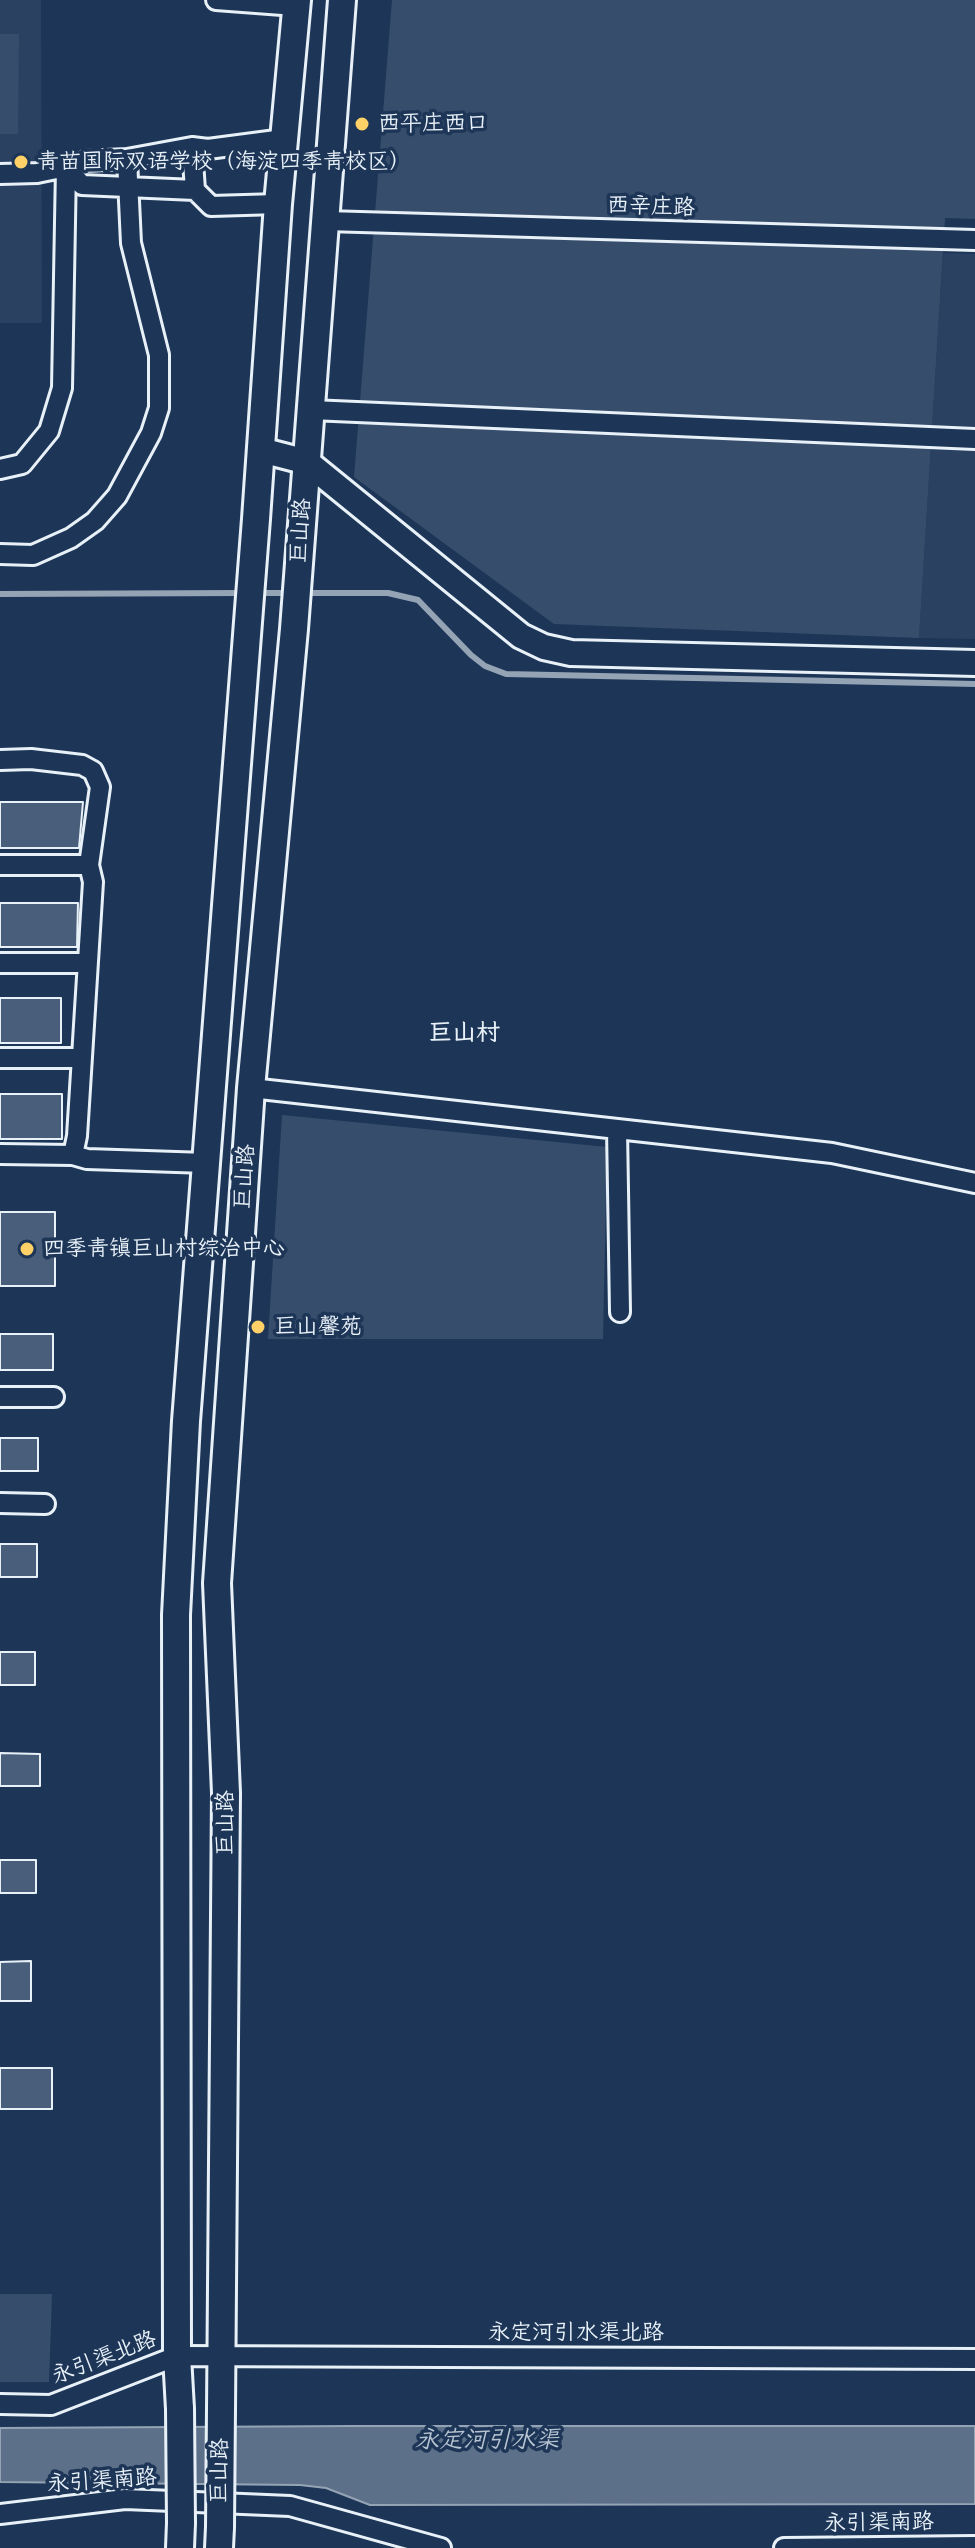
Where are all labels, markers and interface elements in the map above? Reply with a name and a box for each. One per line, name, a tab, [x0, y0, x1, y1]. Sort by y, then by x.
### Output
place label: 西平庄西口	[378, 111, 488, 137]
marker: 西平庄西口	[353, 115, 371, 133]
place label: 青苗国际双语学校（海淀四季青校区）	[37, 149, 411, 175]
marker: 青苗国际双语学校（海淀四季青校区）	[12, 153, 30, 171]
street label: 西辛庄路	[607, 192, 695, 222]
street label: 巨山路	[286, 497, 316, 565]
district label: 巨山村	[428, 1019, 500, 1047]
street label: 巨山路	[230, 1143, 260, 1211]
place label: 四季青镇巨山村综治中心	[43, 1236, 285, 1262]
marker: 四季青镇巨山村综治中心	[18, 1240, 36, 1258]
place label: 巨山馨苑	[274, 1314, 362, 1340]
marker: 巨山馨苑	[249, 1318, 267, 1336]
street label: 巨山路	[213, 1790, 239, 1856]
street label: 永定河引水渠北路	[488, 2320, 664, 2346]
street label: 永引渠北路	[48, 2326, 160, 2390]
water label: 永定河引水渠	[415, 2426, 559, 2454]
street label: 巨山路	[206, 2438, 234, 2504]
street label: 永引渠南路	[46, 2464, 158, 2498]
street label: 永引渠南路	[824, 2509, 934, 2537]

